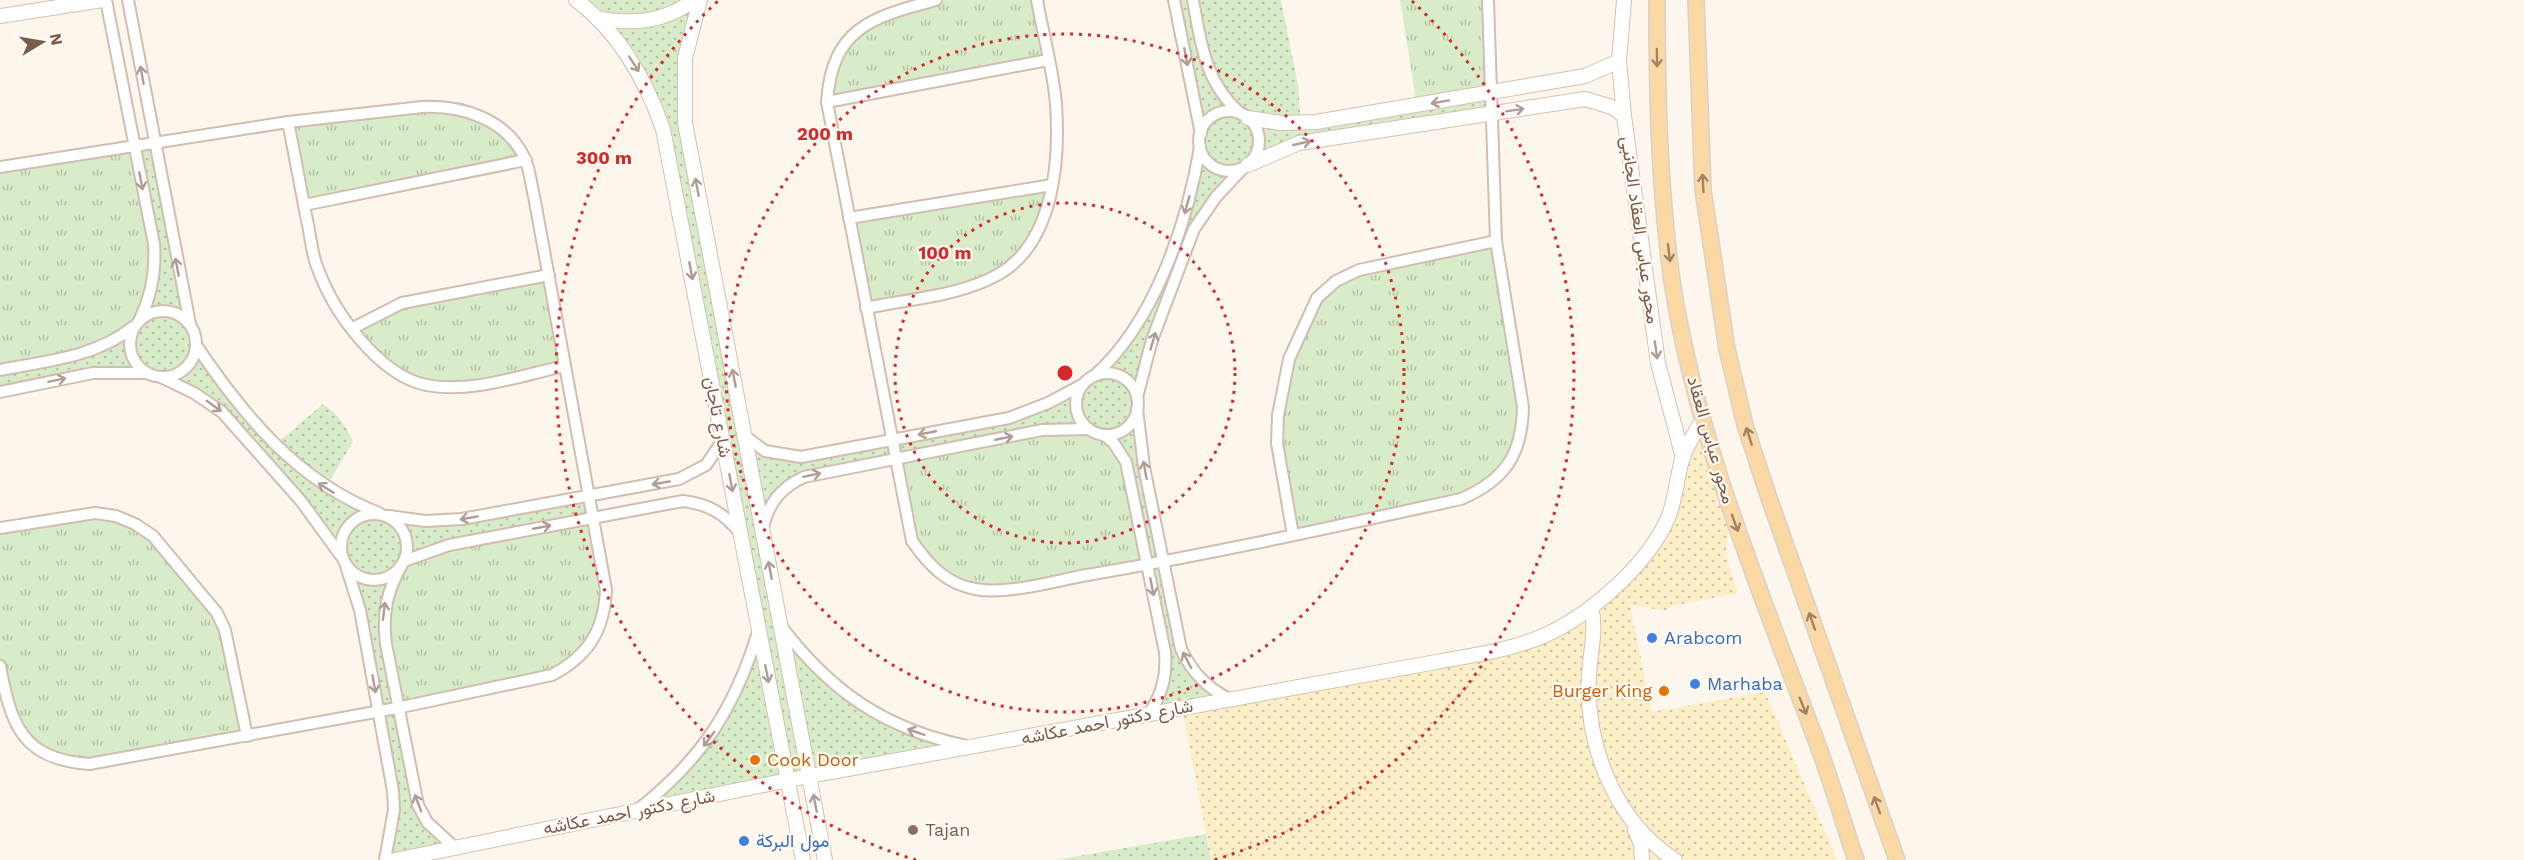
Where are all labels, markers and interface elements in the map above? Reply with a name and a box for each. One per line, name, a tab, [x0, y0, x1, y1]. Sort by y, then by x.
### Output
north arrow	[12, 12, 72, 72]
text: N	[46, 32, 67, 47]
one-way arrow	[1181, 47, 1192, 67]
one-way arrow	[1651, 48, 1663, 68]
one-way arrow	[628, 55, 640, 72]
one-way arrow	[136, 66, 147, 86]
one-way arrow	[1430, 97, 1450, 108]
one-way arrow	[1505, 104, 1524, 115]
text: 200 m	[797, 123, 853, 144]
street label: محور عباس العقاد الجانبى	[1616, 135, 1664, 325]
one-way arrow	[1292, 137, 1311, 149]
text: 300 m	[576, 147, 632, 168]
one-way arrow	[136, 171, 147, 190]
one-way arrow	[1697, 174, 1708, 194]
one-way arrow	[691, 177, 702, 197]
one-way arrow	[1181, 195, 1192, 214]
text: 100 m	[918, 242, 972, 263]
one-way arrow	[1664, 243, 1675, 262]
one-way arrow	[171, 258, 182, 277]
one-way arrow	[685, 260, 696, 280]
one-way arrow	[1148, 332, 1159, 351]
one-way arrow	[1651, 339, 1662, 359]
centre of rings	[1055, 363, 1075, 383]
one-way arrow	[728, 369, 739, 388]
one-way arrow	[47, 374, 67, 385]
street label: محور عباس العقاد	[1682, 374, 1740, 506]
street label: شارع تاجان	[698, 375, 737, 460]
one-way arrow	[205, 400, 221, 412]
one-way arrow	[1743, 427, 1754, 446]
one-way arrow	[918, 428, 938, 439]
one-way arrow	[993, 432, 1013, 443]
one-way arrow	[1139, 461, 1150, 481]
one-way arrow	[803, 469, 822, 481]
one-way arrow	[726, 472, 737, 492]
one-way arrow	[652, 478, 671, 489]
one-way arrow	[318, 481, 335, 493]
one-way arrow	[460, 513, 479, 524]
one-way arrow	[1731, 514, 1742, 532]
one-way arrow	[532, 521, 552, 532]
one-way arrow	[764, 560, 775, 580]
one-way arrow	[1147, 577, 1159, 596]
one-way arrow	[379, 602, 390, 622]
one-way arrow	[1806, 612, 1817, 631]
place label: Arabcom	[1664, 627, 1742, 648]
marker: Arabcom	[1645, 631, 1659, 645]
one-way arrow	[1181, 652, 1193, 669]
one-way arrow	[762, 664, 773, 684]
place label: Marhaba	[1707, 673, 1783, 694]
one-way arrow	[369, 674, 380, 693]
marker: Marhaba	[1688, 677, 1702, 691]
place label: Burger King	[1552, 680, 1652, 701]
marker: Burger King	[1657, 684, 1671, 698]
street label: شارع دكتور احمد عكاشه	[1019, 695, 1195, 750]
one-way arrow	[1798, 697, 1809, 715]
one-way arrow	[907, 726, 926, 737]
one-way arrow	[703, 730, 715, 746]
place label: Cook Door	[767, 749, 859, 770]
marker: Cook Door	[748, 753, 762, 767]
street label: شارع دكتور احمد عكاشه	[541, 785, 717, 840]
one-way arrow	[809, 793, 820, 813]
one-way arrow	[412, 794, 423, 812]
one-way arrow	[1871, 796, 1882, 815]
place label: Tajan	[925, 819, 970, 840]
marker: Tajan	[906, 823, 920, 837]
place label: مول البركة	[756, 830, 829, 852]
marker: مول البركة	[737, 834, 751, 848]

